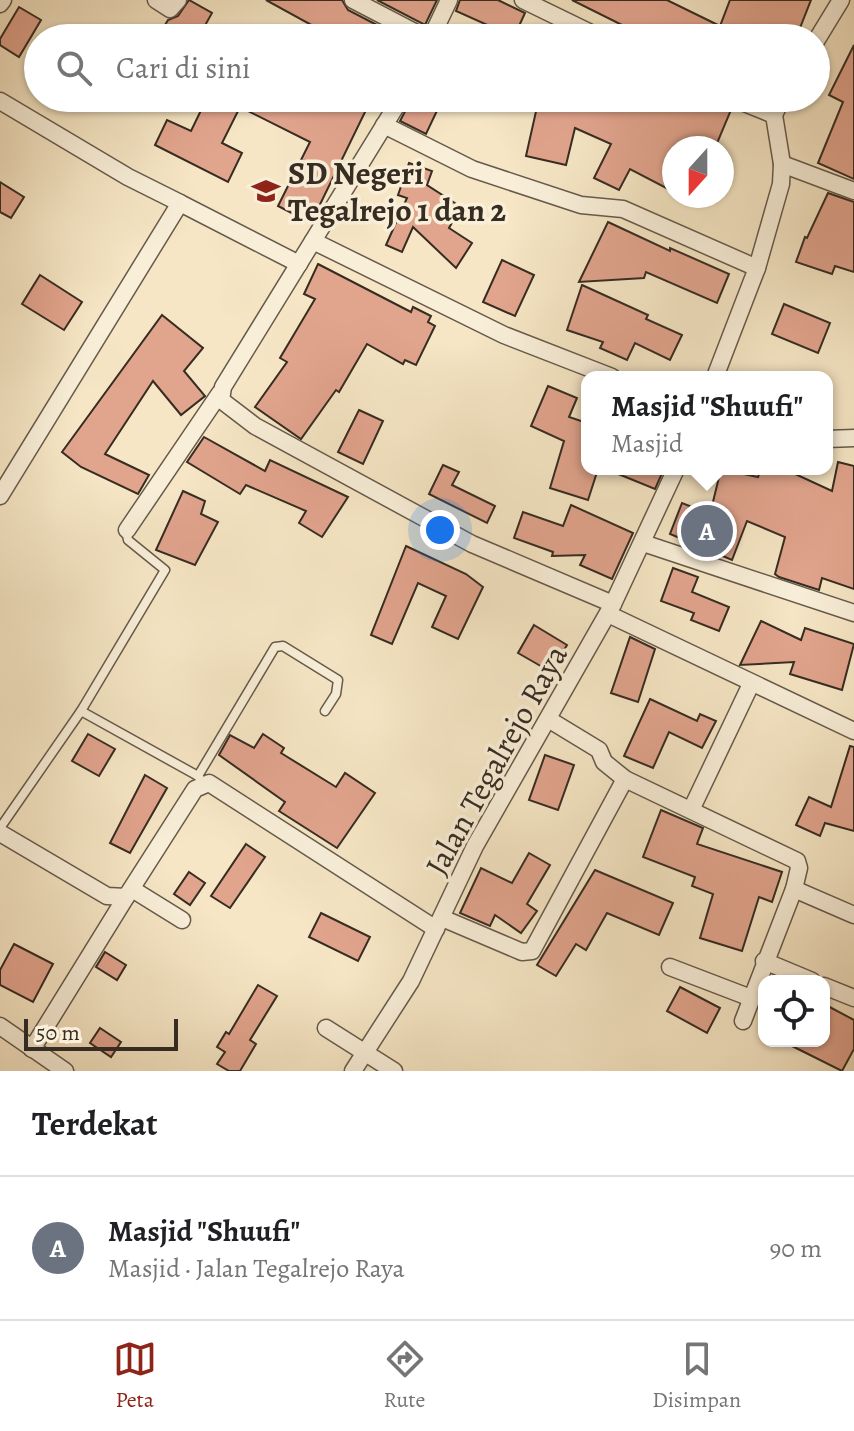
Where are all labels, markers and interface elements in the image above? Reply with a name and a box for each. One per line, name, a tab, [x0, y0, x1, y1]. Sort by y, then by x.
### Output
search box	[24, 24, 830, 112]
icon: search	[52, 46, 96, 90]
text: Cari di sini	[116, 48, 251, 88]
north arrow	[662, 136, 734, 208]
place label: SD Negeri Tegalrejo 1 dan 2	[288, 151, 506, 232]
school or university icon: SD Negeri Tegalrejo 1 dan 2	[251, 176, 281, 206]
popup	[581, 371, 833, 475]
text: Masjid "Shuufi"	[611, 386, 803, 426]
text: Masjid	[611, 426, 683, 461]
pin: A	[681, 501, 733, 561]
your location	[420, 510, 460, 550]
street label: Jalan Tegalrejo Raya	[414, 637, 578, 883]
map controls	[758, 975, 830, 1047]
button: locate	[758, 975, 830, 1047]
scale bar	[24, 1015, 178, 1051]
text: 50 m	[36, 1018, 80, 1048]
text: Terdekat	[32, 1100, 158, 1147]
text: Masjid "Shuufi"	[108, 1211, 300, 1251]
text: A	[50, 1231, 66, 1266]
text: 90 m	[770, 1231, 822, 1266]
text: Masjid · Jalan Tegalrejo Raya	[108, 1251, 405, 1286]
tab: Peta	[113, 1337, 157, 1415]
tab: Rute	[383, 1337, 427, 1415]
tab: Disimpan	[652, 1337, 741, 1415]

